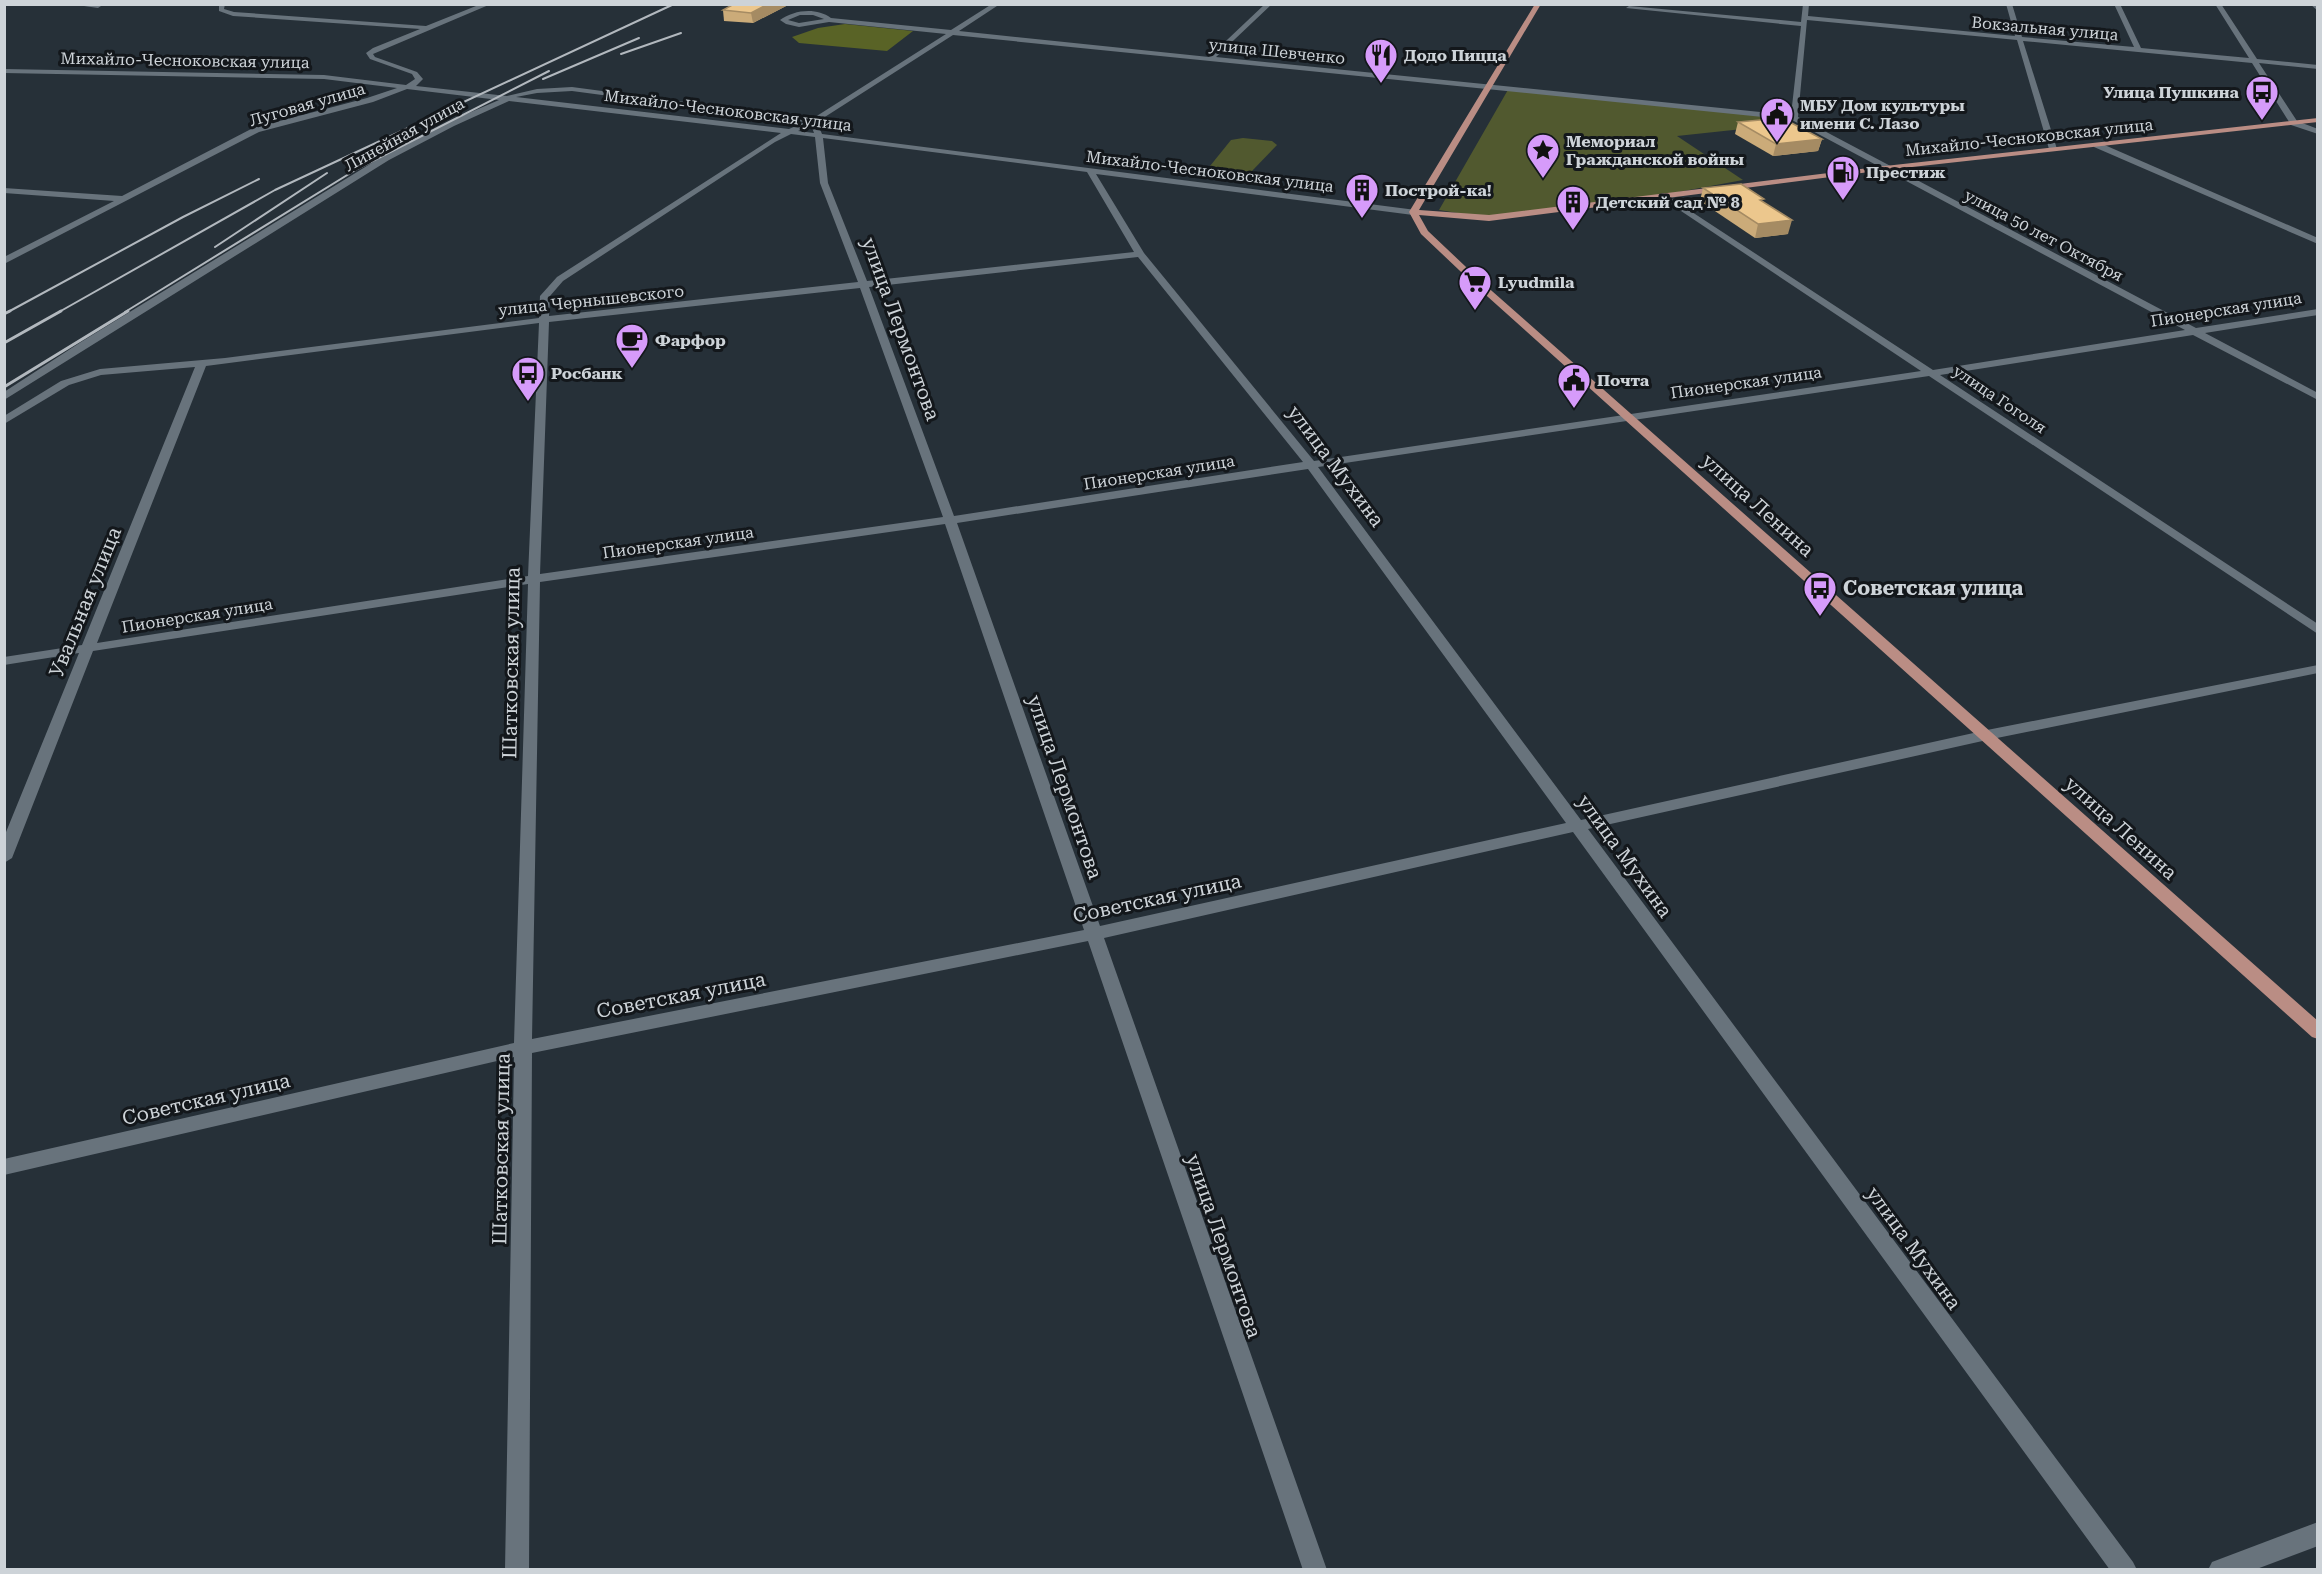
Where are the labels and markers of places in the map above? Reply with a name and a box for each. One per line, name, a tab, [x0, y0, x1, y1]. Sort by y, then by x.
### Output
restaurant icon: Додо Пицца	[1363, 37, 1399, 84]
place label: Додо Пицца	[1404, 46, 1507, 65]
bus stop icon: Улица Пушкина	[2244, 74, 2280, 121]
place label: Улица Пушкина	[2104, 83, 2240, 102]
public building icon: МБУ Дом культуры имени С. Лазо	[1759, 96, 1795, 143]
place label: МБУ Дом культуры имени С. Лазо	[1800, 96, 1965, 133]
place icon: Мемориал Гражданской войны	[1525, 132, 1561, 179]
place label: Мемориал Гражданской войны	[1566, 132, 1745, 169]
fuel station icon: Престиж	[1825, 154, 1861, 201]
place label: Престиж	[1866, 163, 1946, 182]
building icon: Построй-ка!	[1344, 172, 1380, 219]
place label: Построй-ка!	[1385, 181, 1492, 200]
building icon: Детский сад № 8	[1555, 184, 1591, 231]
place label: Детский сад № 8	[1596, 193, 1740, 212]
supermarket icon: Lyudmila	[1457, 264, 1493, 311]
place label: Lyudmila	[1498, 273, 1575, 292]
cafe icon: Фарфор	[614, 322, 650, 369]
place label: Фарфор	[655, 331, 726, 350]
bus stop icon: Росбанк	[510, 355, 546, 402]
public building icon: Почта	[1556, 362, 1592, 409]
place label: Росбанк	[551, 364, 623, 383]
place label: Почта	[1597, 371, 1650, 390]
bus stop icon: Советская улица	[1802, 570, 1838, 617]
place label: Советская улица	[1843, 576, 2024, 600]

